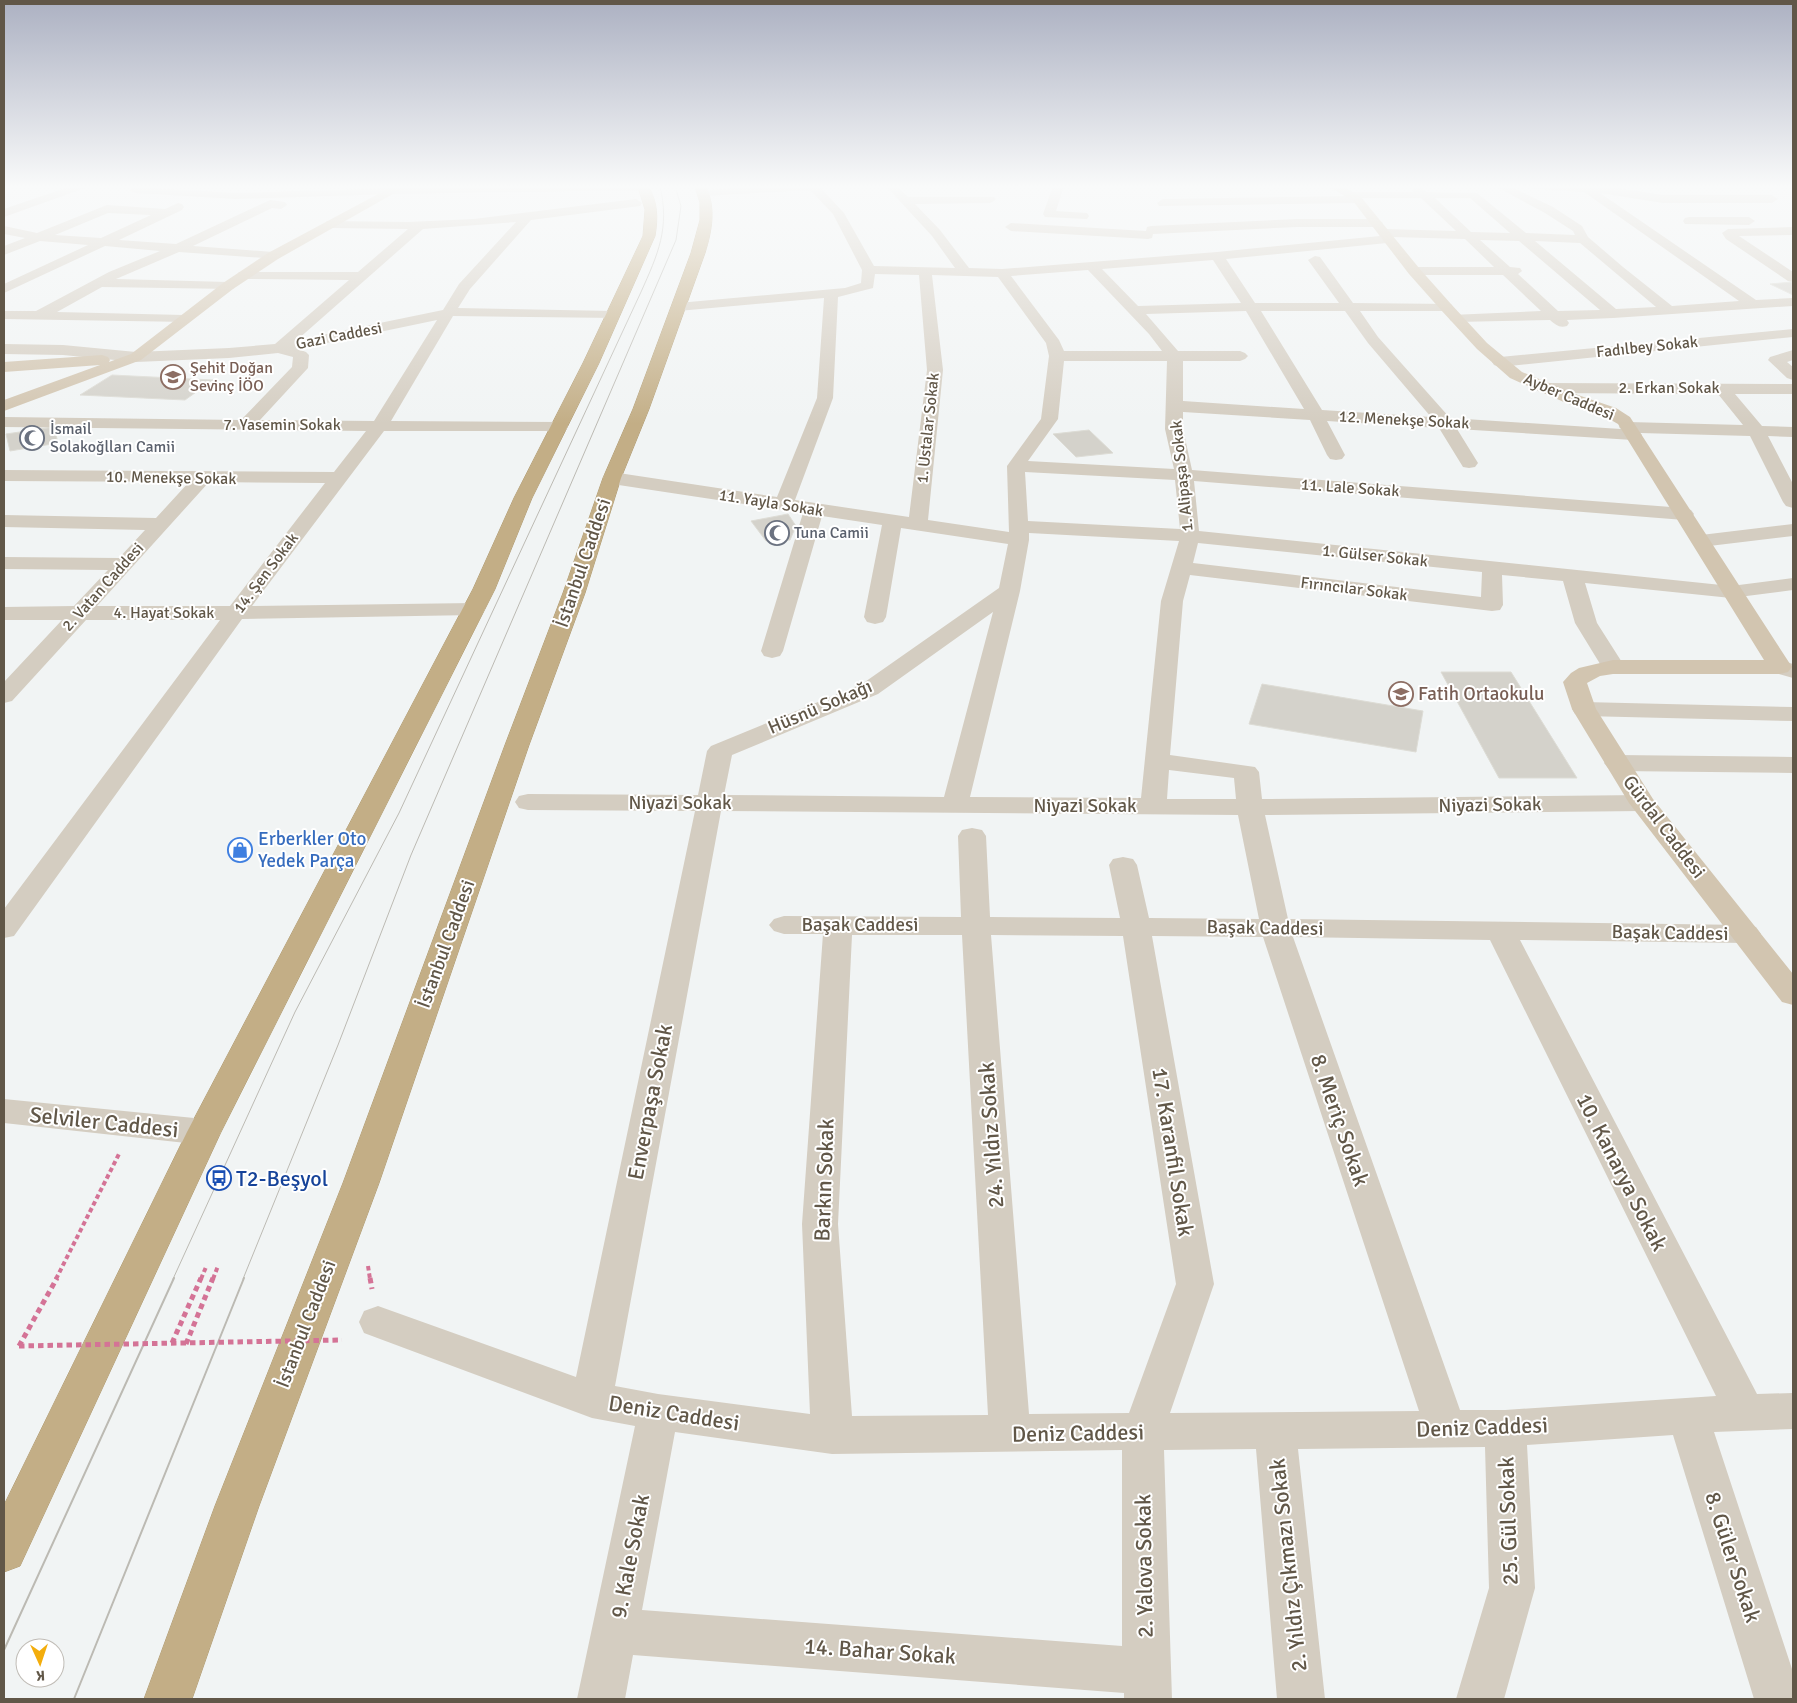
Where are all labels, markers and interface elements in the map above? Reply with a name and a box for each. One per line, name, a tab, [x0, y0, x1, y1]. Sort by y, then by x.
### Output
street label: Gazi Caddesi	[294, 318, 384, 354]
street label: Fadılbey Sokak	[1595, 332, 1699, 362]
place label: Şehit Doğan Sevinç İÖO	[190, 358, 273, 396]
school or university icon: Şehit Doğan Sevinç İÖO	[160, 364, 186, 390]
street label: Ayber Caddesi	[1521, 369, 1617, 425]
street label: 1. Ustalar Sokak	[912, 372, 944, 484]
street label: 2. Erkan Sokak	[1618, 378, 1720, 398]
street label: 12. Menekşe Sokak	[1338, 407, 1470, 433]
street label: 7. Yasemin Sokak	[223, 415, 341, 435]
place label: İsmail Solakoğlları Camii	[50, 419, 175, 457]
street label: 1. Alipaşa Sokak	[1166, 419, 1198, 533]
mosque icon: İsmail Solakoğlları Camii	[19, 425, 45, 451]
street label: 10. Menekşe Sokak	[106, 467, 236, 489]
street label: 11. Lale Sokak	[1300, 475, 1400, 501]
street label: 11. Yayla Sokak	[717, 485, 825, 521]
street label: İstanbul Caddesi	[550, 495, 616, 631]
mosque icon: Tuna Camii	[764, 520, 790, 546]
place label: Tuna Camii	[794, 523, 869, 543]
street label: 14. Şen Sokak	[229, 529, 303, 617]
street label: 2. Vatan Caddesi	[58, 538, 148, 636]
street label: 1. Gülser Sokak	[1321, 541, 1429, 571]
street label: Fırıncılar Sokak	[1299, 573, 1409, 605]
street label: 4. Hayat Sokak	[114, 603, 214, 623]
street label: Hüsnü Sokağı	[764, 674, 876, 740]
school or university icon: Fatih Ortaokulu	[1388, 681, 1414, 707]
place label: Fatih Ortaokulu	[1418, 682, 1545, 706]
street label: Gürdal Caddesi	[1617, 771, 1711, 883]
street label: Niyazi Sokak	[628, 791, 732, 815]
street label: Niyazi Sokak	[1438, 792, 1542, 818]
street label: Niyazi Sokak	[1033, 794, 1137, 818]
place label: Erberkler Oto Yedek Parça	[258, 827, 367, 873]
shop icon: Erberkler Oto Yedek Parça	[227, 837, 253, 863]
street label: İstanbul Caddesi	[412, 877, 480, 1011]
street label: Başak Caddesi	[802, 913, 918, 937]
street label: Başak Caddesi	[1206, 915, 1324, 941]
street label: Başak Caddesi	[1611, 920, 1729, 946]
street label: Enverpaşa Sokak	[622, 1022, 678, 1182]
street label: 8. Meriç Sokak	[1305, 1050, 1375, 1190]
street label: 24. Yıldız Sokak	[972, 1061, 1010, 1209]
street label: 17. Karanfil Sokak	[1146, 1066, 1200, 1238]
street label: 10. Kanarya Sokak	[1571, 1089, 1673, 1255]
street label: Selviler Caddesi	[28, 1101, 180, 1143]
street label: Barkın Sokak	[808, 1118, 840, 1242]
bus stop icon: T2-Beşyol	[206, 1165, 232, 1191]
place label: T2-Beşyol	[236, 1165, 328, 1192]
street label: İstanbul Caddesi	[271, 1257, 341, 1391]
street label: Deniz Caddesi	[607, 1389, 741, 1437]
street label: Deniz Caddesi	[1416, 1411, 1548, 1443]
street label: Deniz Caddesi	[1012, 1418, 1144, 1448]
street label: 25. Gül Sokak	[1492, 1456, 1524, 1586]
street label: 2. Yıldız Çıkmazı Sokak	[1263, 1457, 1313, 1673]
street label: 8. Güler Sokak	[1699, 1488, 1767, 1626]
street label: 9. Kale Sokak	[605, 1492, 655, 1620]
street label: 2. Yalova Sokak	[1129, 1494, 1159, 1638]
street label: 14. Bahar Sokak	[803, 1632, 957, 1670]
north arrow	[15, 1638, 65, 1688]
text: K	[36, 1667, 45, 1684]

